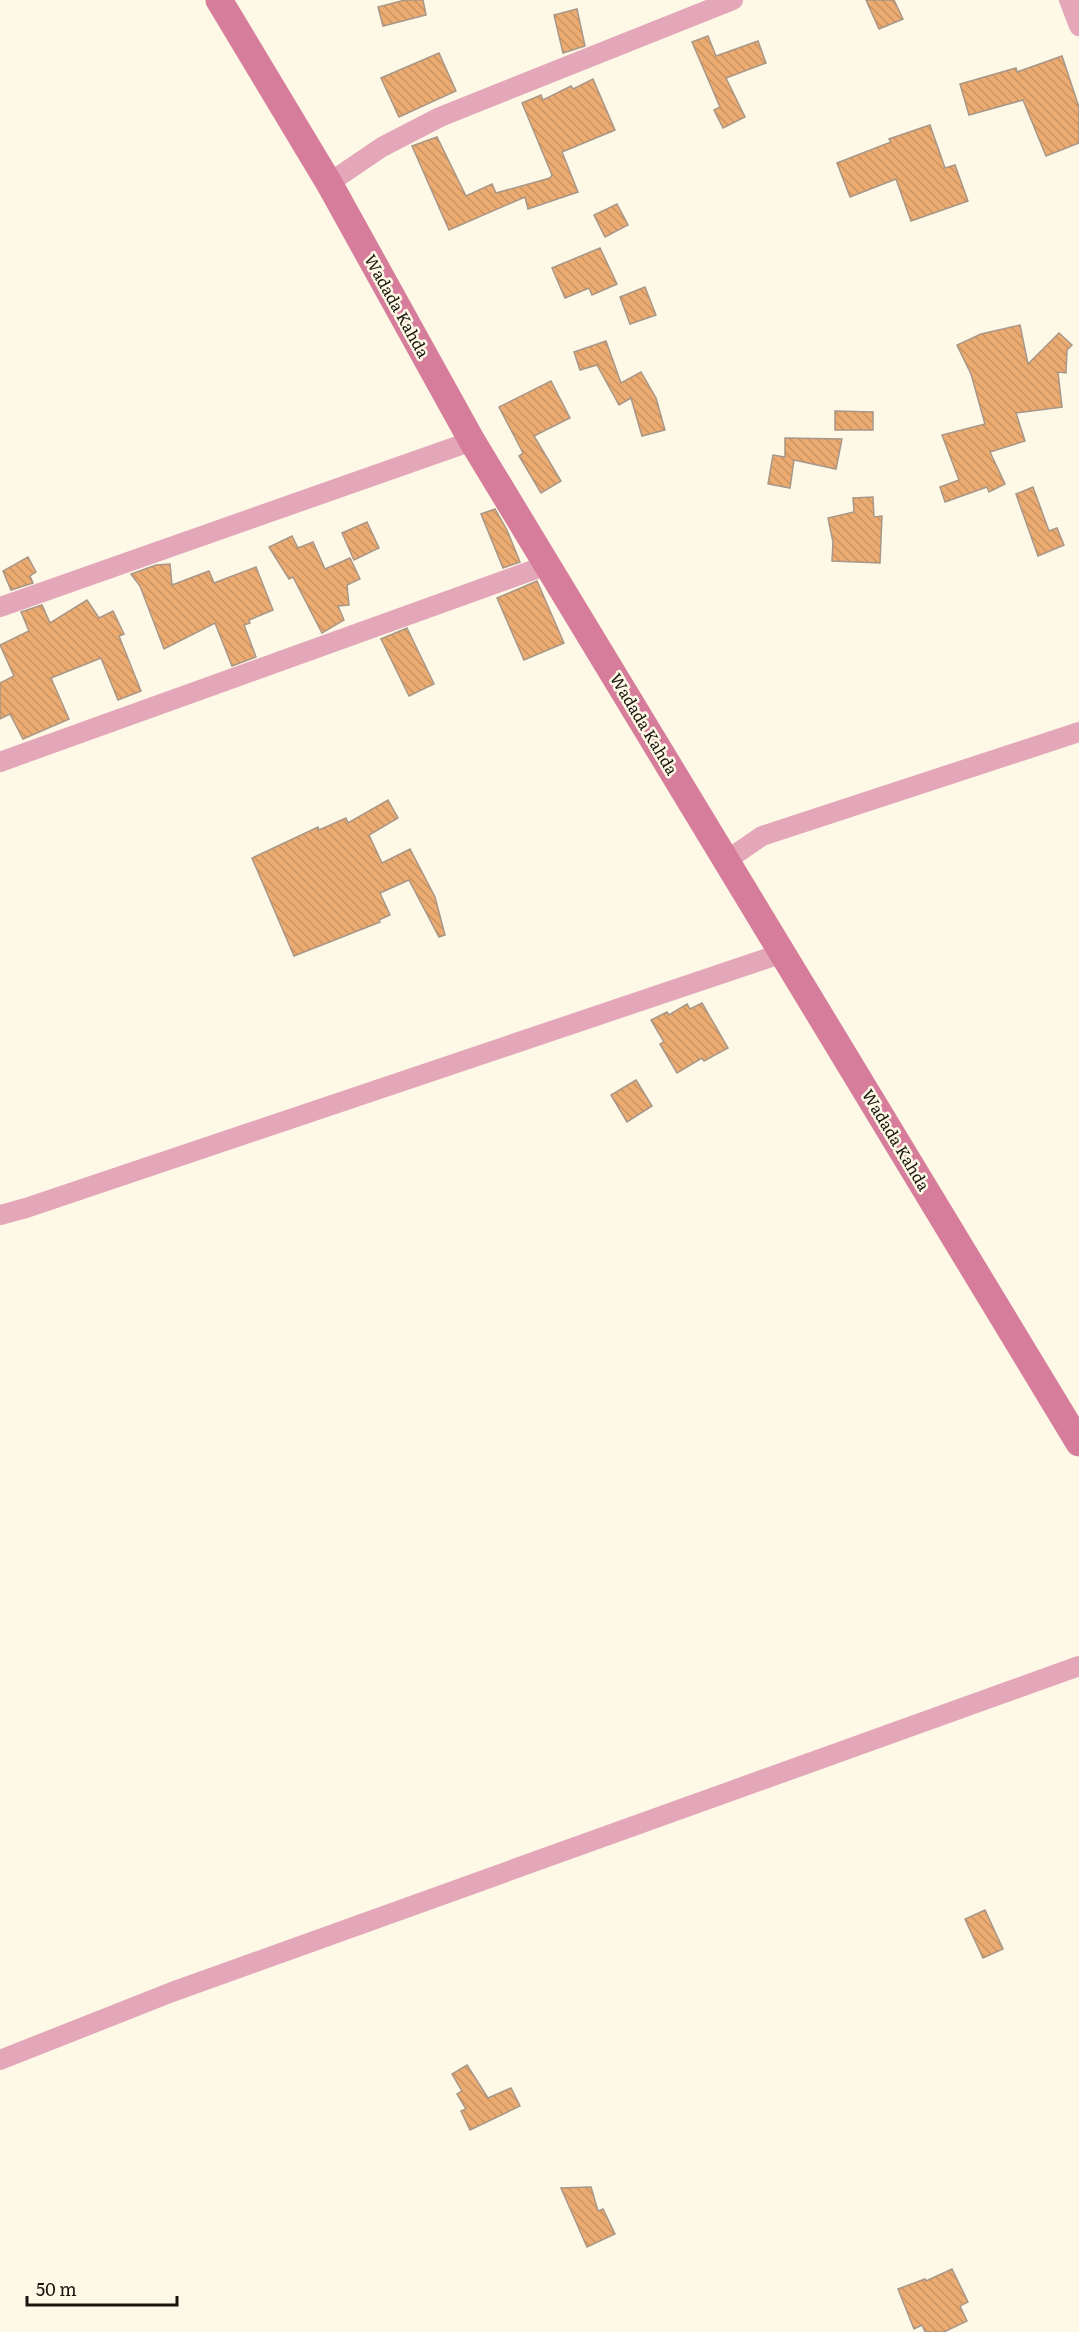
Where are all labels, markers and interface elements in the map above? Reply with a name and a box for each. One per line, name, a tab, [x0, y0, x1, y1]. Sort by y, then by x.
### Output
street label: Wadada Kahda	[359, 249, 436, 362]
street label: Wadada Kahda	[605, 668, 685, 779]
street label: Wadada Kahda	[857, 1084, 937, 1195]
scale bar	[27, 2269, 177, 2307]
text: 50 m	[36, 2275, 77, 2302]

